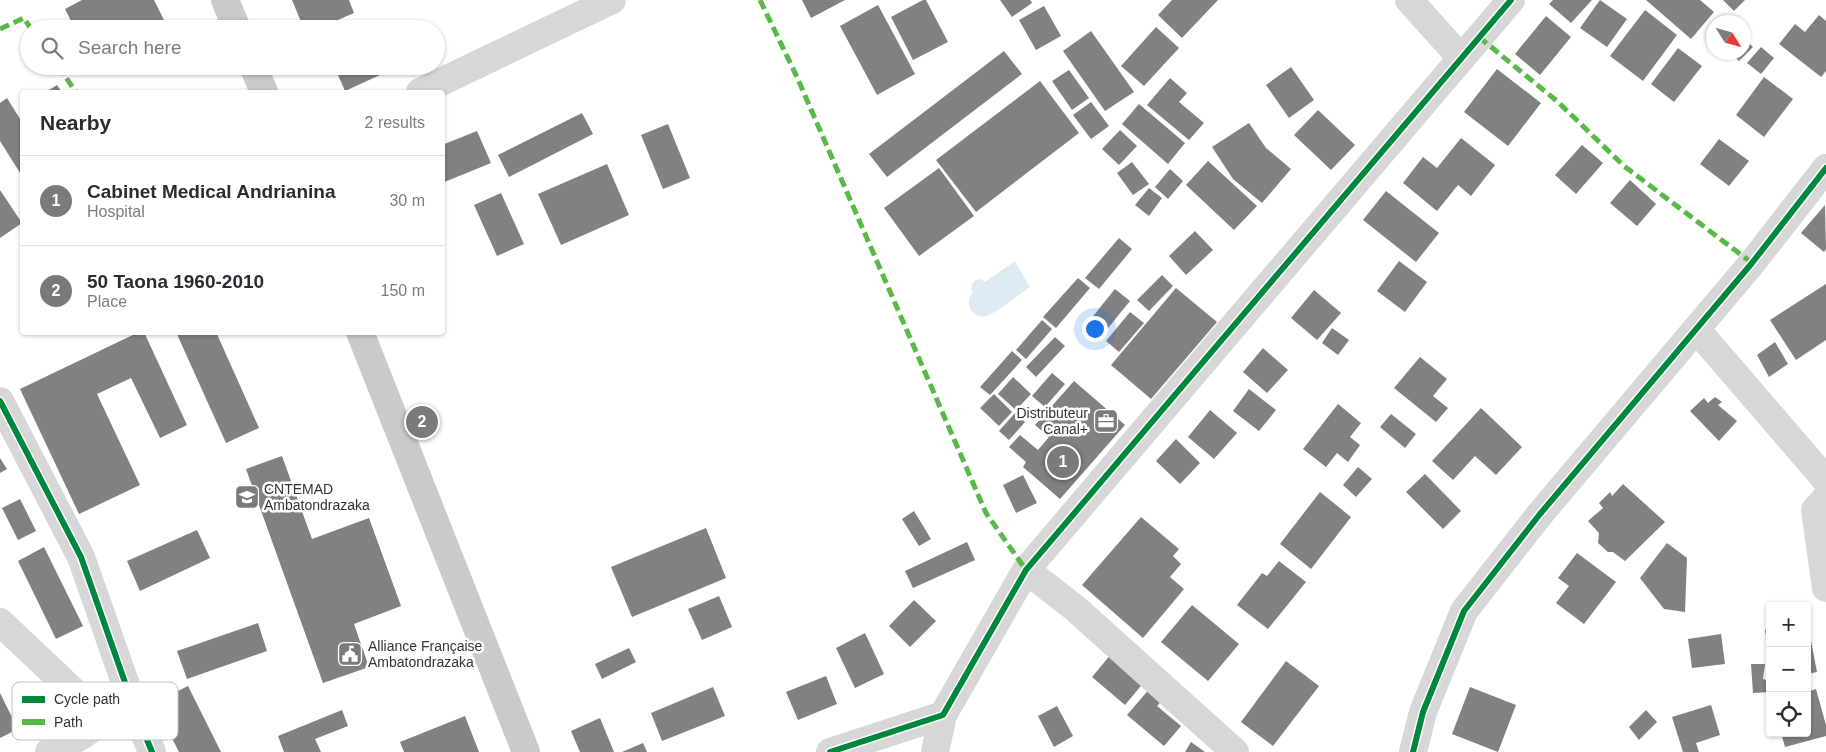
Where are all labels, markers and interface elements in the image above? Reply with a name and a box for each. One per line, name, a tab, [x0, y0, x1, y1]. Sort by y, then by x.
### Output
north arrow	[1706, 15, 1751, 60]
search box	[20, 20, 445, 75]
icon: search	[38, 34, 66, 62]
text: Search here	[78, 37, 182, 58]
text: Nearby	[40, 111, 111, 134]
text: 2 results	[365, 114, 425, 131]
text: Cabinet Medical Andrianina	[87, 181, 335, 202]
text: 1	[52, 192, 60, 209]
text: 30 m	[389, 192, 425, 209]
text: Hospital	[87, 203, 145, 220]
text: 50 Taona 1960-2010	[87, 271, 264, 292]
text: 2	[52, 282, 60, 299]
text: 150 m	[381, 282, 425, 299]
text: Place	[87, 293, 127, 310]
your location	[1082, 316, 1108, 342]
pin: 2	[406, 403, 438, 441]
place label: Distributeur Canal+	[1016, 405, 1088, 437]
office icon: Distributeur Canal+	[1093, 408, 1119, 434]
pin: 1	[1047, 443, 1079, 481]
place label: CNTEMAD Ambatondrazaka	[264, 481, 370, 513]
school or university icon: CNTEMAD Ambatondrazaka	[234, 484, 260, 510]
map controls	[1766, 602, 1811, 737]
button: +	[1766, 602, 1811, 647]
place label: Alliance Française Ambatondrazaka	[368, 638, 483, 670]
public building icon: Alliance Française Ambatondrazaka	[337, 641, 363, 667]
button: −	[1766, 647, 1811, 692]
legend	[12, 682, 178, 740]
text: Cycle path	[54, 691, 120, 707]
button: locate	[1766, 692, 1811, 737]
text: Path	[54, 714, 83, 730]

